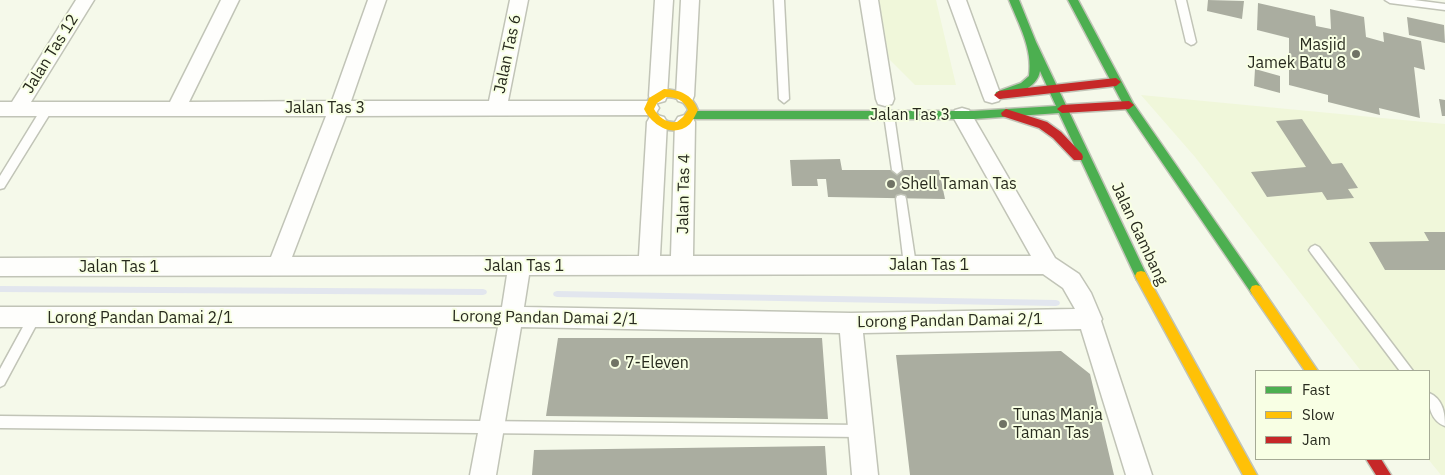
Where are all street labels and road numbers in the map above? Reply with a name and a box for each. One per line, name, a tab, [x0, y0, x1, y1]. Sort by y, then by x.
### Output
street label: Jalan Tas 12	[19, 11, 83, 97]
street label: Jalan Tas 6	[490, 13, 526, 95]
street label: Jalan Tas 3	[285, 98, 365, 118]
street label: Jalan Tas 3	[870, 105, 950, 125]
street label: Jalan Tas 4	[674, 154, 694, 234]
street label: Jalan Gambang	[1107, 179, 1171, 289]
street label: Jalan Tas 1	[889, 255, 969, 275]
street label: Jalan Tas 1	[484, 256, 564, 276]
street label: Jalan Tas 1	[79, 257, 159, 277]
street label: Lorong Pandan Damai 2/1	[452, 307, 638, 329]
street label: Lorong Pandan Damai 2/1	[47, 308, 233, 328]
street label: Lorong Pandan Damai 2/1	[857, 310, 1043, 332]

